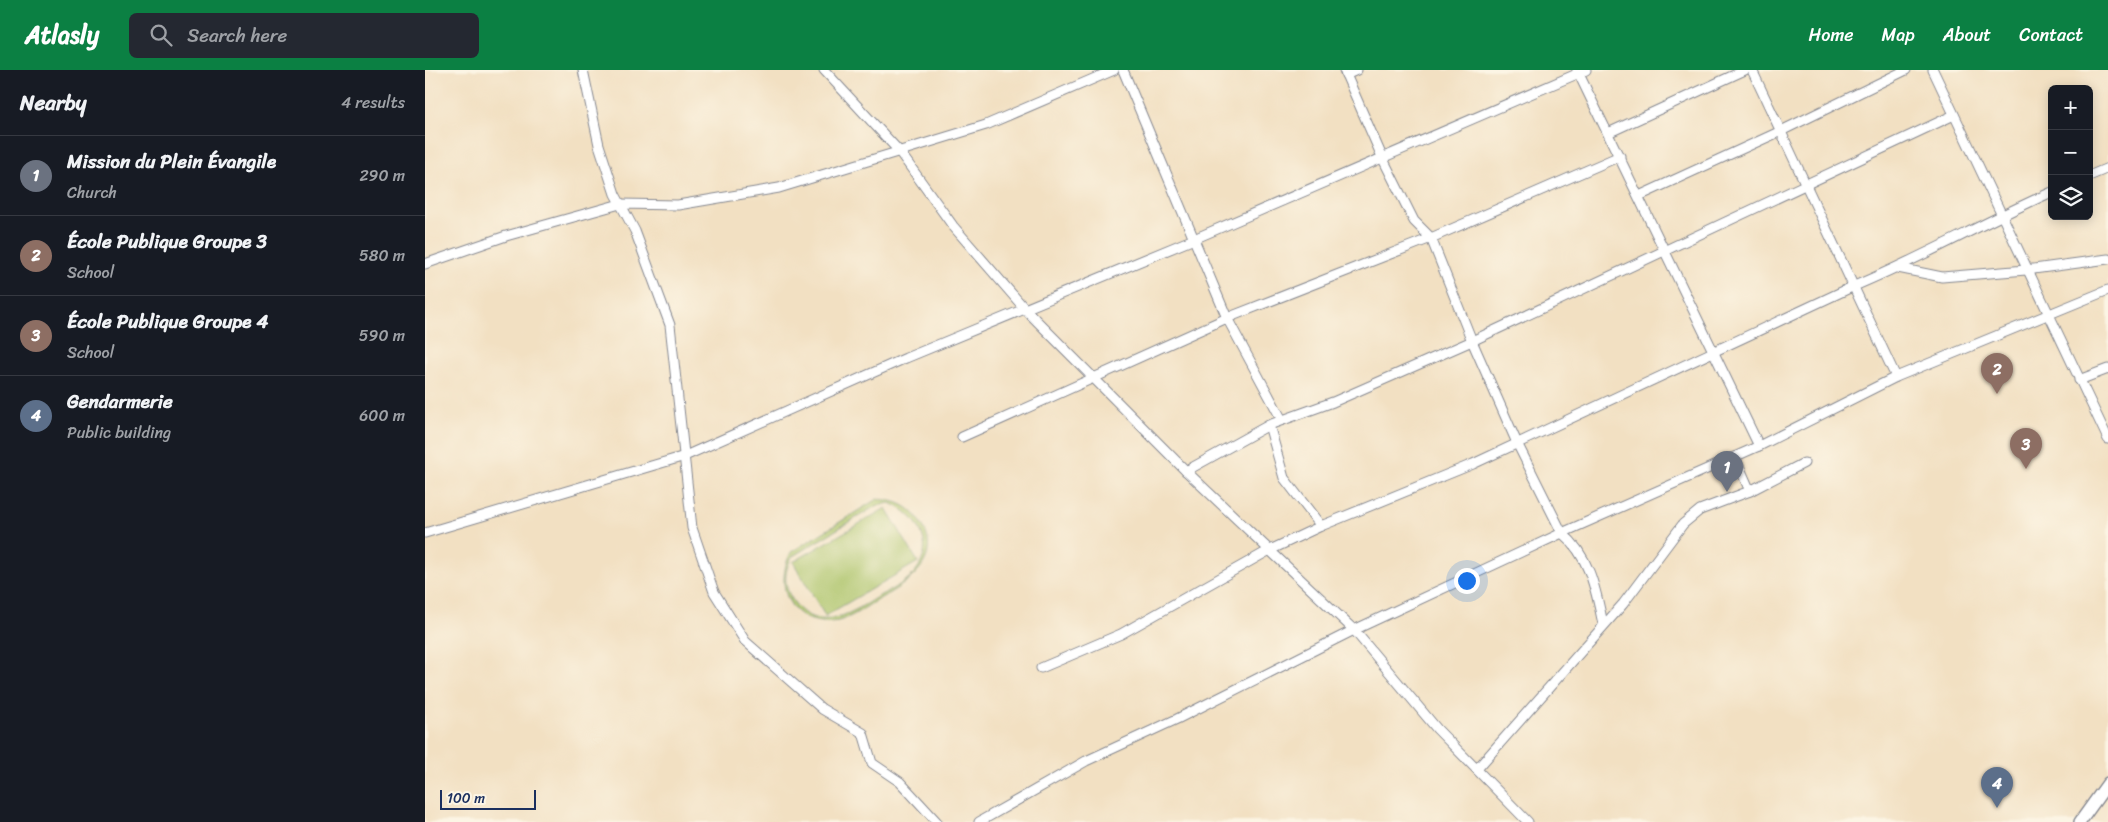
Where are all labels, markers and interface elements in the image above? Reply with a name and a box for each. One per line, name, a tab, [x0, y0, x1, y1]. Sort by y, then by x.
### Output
search box	[129, 13, 479, 58]
text: Atlasly	[25, 14, 99, 56]
text: Search here	[187, 19, 287, 52]
text: Home	[1809, 19, 1854, 51]
text: Map	[1882, 19, 1915, 51]
text: About	[1943, 19, 1991, 51]
text: Contact	[2019, 19, 2083, 51]
icon: search	[147, 21, 175, 49]
text: Nearby	[20, 84, 86, 122]
map controls	[2048, 85, 2093, 220]
button: +	[2048, 85, 2093, 130]
text: 4 results	[341, 88, 405, 117]
button: −	[2048, 130, 2093, 175]
text: Mission du Plein Évangile	[67, 145, 276, 178]
text: 1	[33, 161, 39, 190]
text: 290 m	[359, 161, 405, 190]
button: layers	[2048, 175, 2093, 220]
text: Church	[67, 178, 117, 207]
text: École Publique Groupe 3	[67, 225, 267, 258]
text: 2	[31, 241, 41, 270]
text: 580 m	[359, 241, 405, 270]
text: School	[67, 258, 114, 287]
text: École Publique Groupe 4	[67, 305, 268, 338]
text: 3	[32, 321, 40, 350]
text: 590 m	[359, 321, 405, 350]
text: School	[67, 338, 114, 367]
pin: 2	[1981, 353, 2013, 394]
text: Gendarmerie	[67, 385, 173, 418]
text: 4	[31, 401, 41, 430]
text: 600 m	[359, 401, 405, 430]
text: Public building	[67, 418, 171, 447]
pin: 3	[2010, 428, 2042, 469]
pin: 1	[1711, 451, 1743, 492]
your location	[1454, 568, 1480, 594]
pin: 4	[1981, 767, 2013, 808]
text: 100 m	[447, 786, 485, 811]
scale bar	[440, 787, 536, 810]

